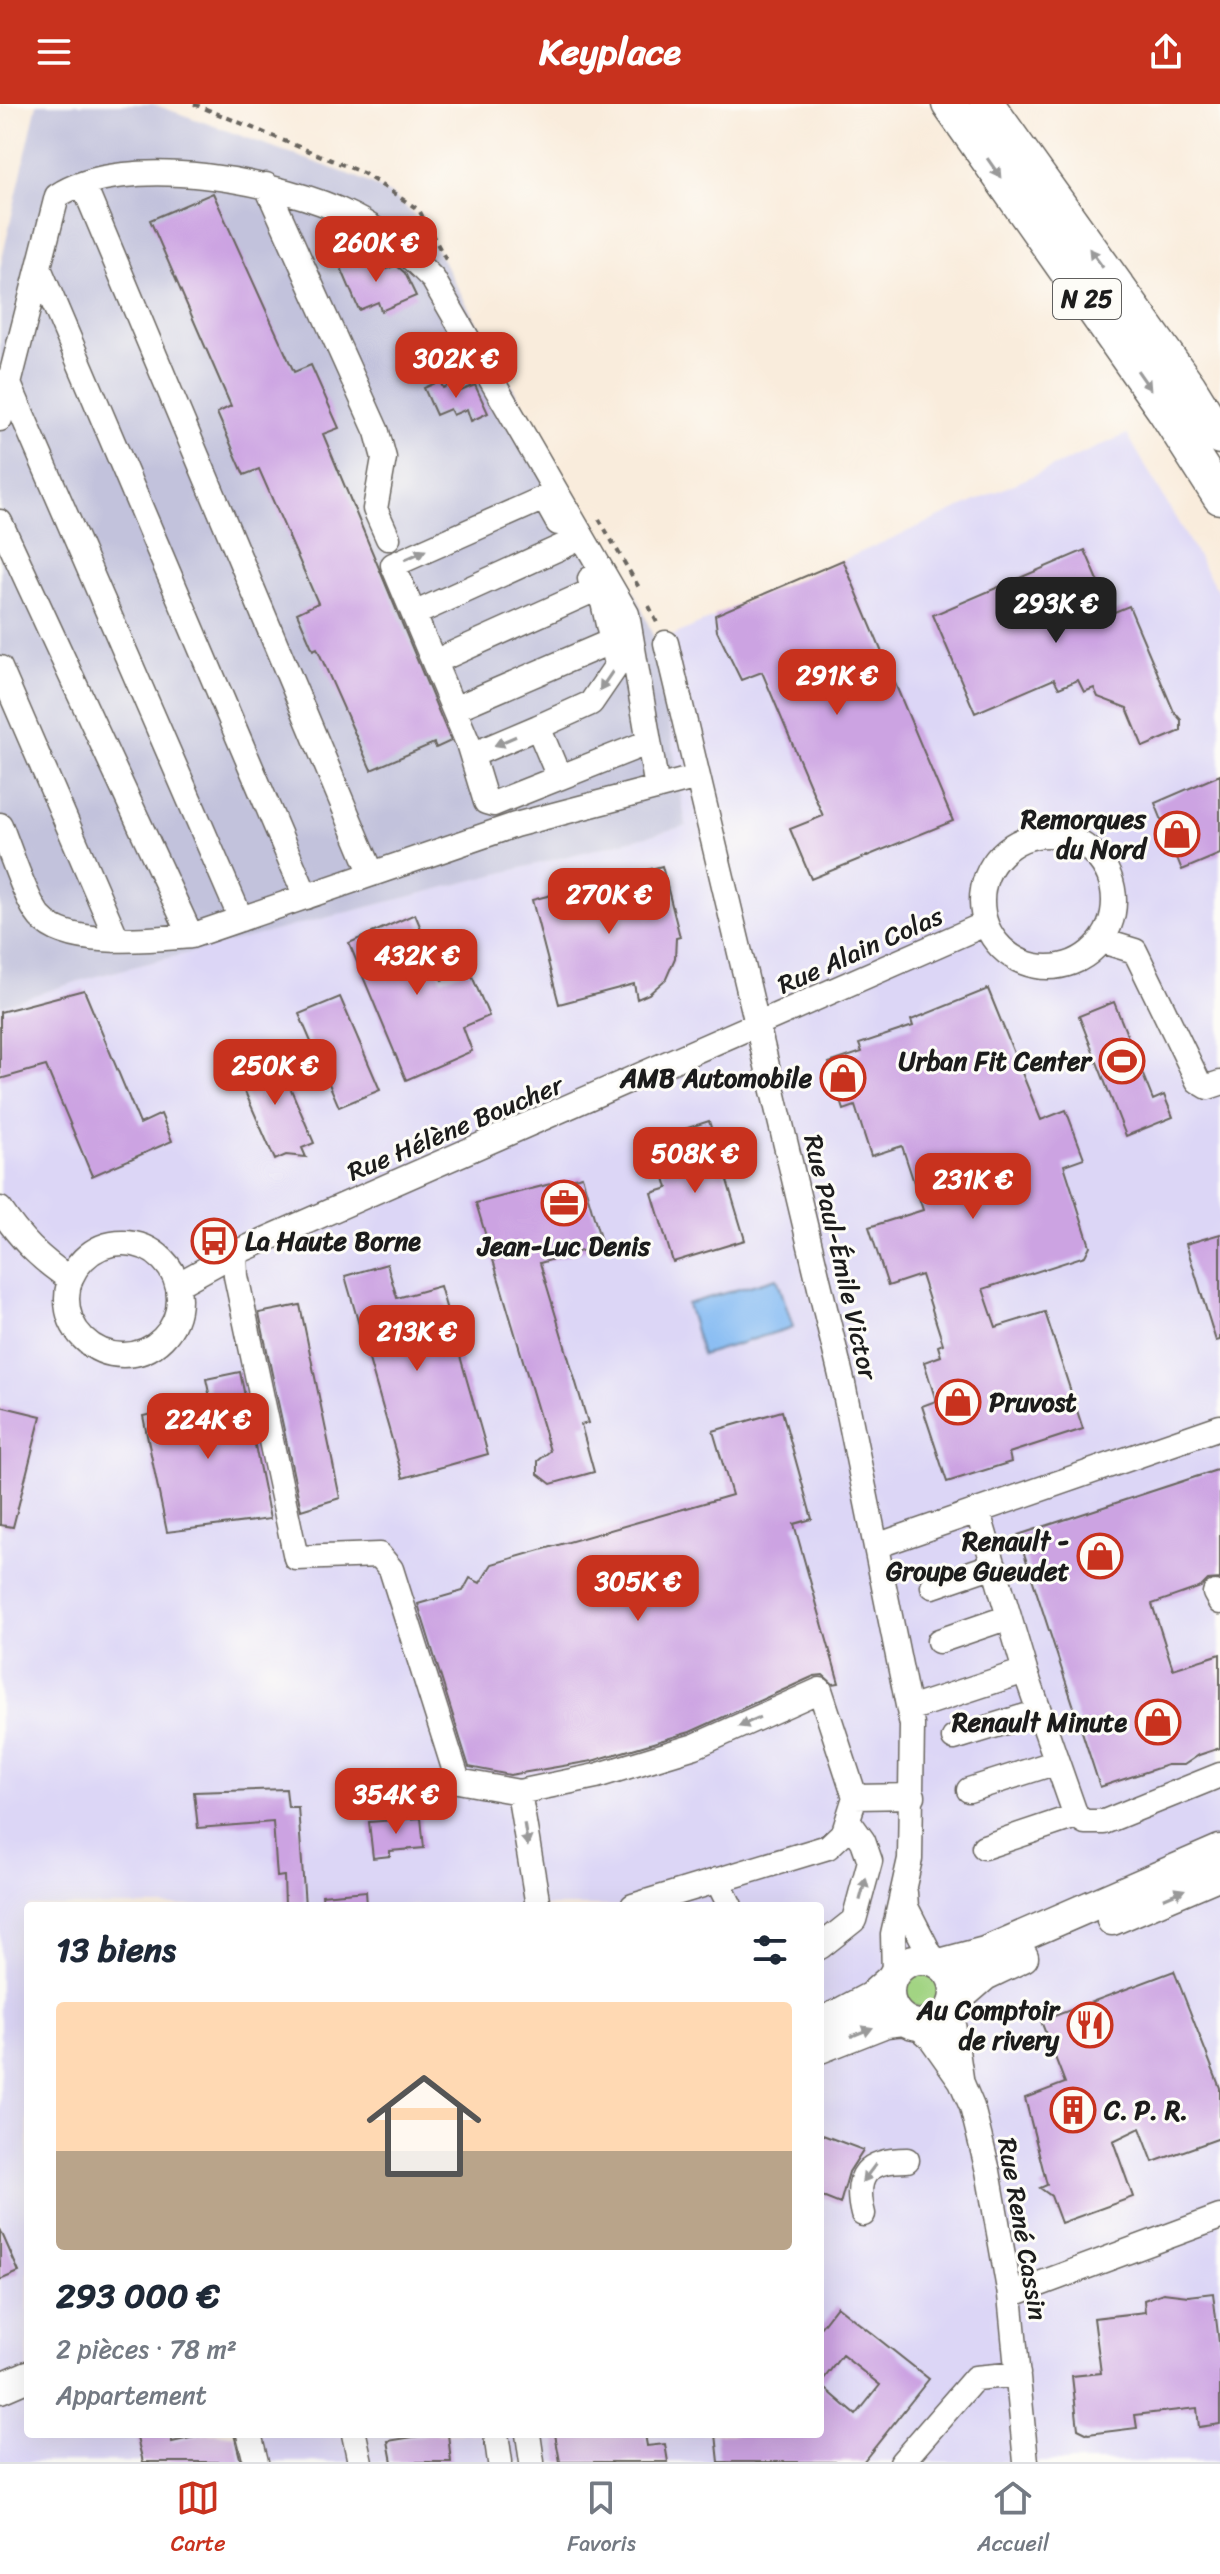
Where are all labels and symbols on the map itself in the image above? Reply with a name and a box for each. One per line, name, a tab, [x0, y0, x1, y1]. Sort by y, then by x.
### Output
one-way arrow	[986, 157, 1001, 178]
pin: 260K €	[311, 216, 441, 284]
one-way arrow	[1089, 247, 1105, 268]
road number: N 25	[1053, 279, 1121, 319]
pin: 302K €	[391, 332, 521, 400]
one-way arrow	[1136, 370, 1151, 391]
one-way arrow	[404, 548, 427, 562]
pin: 293K €	[991, 577, 1121, 645]
pin: 291K €	[772, 649, 902, 717]
one-way arrow	[599, 670, 614, 692]
one-way arrow	[493, 735, 517, 748]
place label: Remorques du Nord	[1020, 796, 1148, 872]
shop icon: Remorques du Nord	[1153, 810, 1201, 858]
pin: 270K €	[544, 868, 674, 936]
street label: Rue Alain Colas	[770, 893, 951, 1007]
pin: 432K €	[352, 929, 482, 997]
sports icon: Urban Fit Center	[1098, 1037, 1146, 1085]
place label: Urban Fit Center	[899, 1038, 1093, 1084]
pin: 250K €	[210, 1039, 340, 1107]
shop icon: AMB Automobile	[819, 1054, 867, 1102]
place label: AMB Automobile	[619, 1055, 813, 1101]
street label: Rue Hélène Boucher	[340, 1061, 571, 1194]
pin: 508K €	[630, 1127, 760, 1195]
street label: Rue Paul-Émile Victor	[790, 1130, 892, 1386]
pin: 231K €	[908, 1153, 1038, 1221]
office icon: Jean-Luc Denis	[540, 1179, 588, 1227]
bus stop icon: La Haute Borne	[190, 1217, 238, 1265]
place label: La Haute Borne	[245, 1218, 421, 1264]
place label: Jean-Luc Denis	[476, 1223, 651, 1269]
pin: 213K €	[352, 1305, 482, 1373]
shop icon: Pruvost	[934, 1378, 982, 1426]
place label: Pruvost	[989, 1379, 1077, 1425]
pin: 224K €	[143, 1393, 273, 1461]
place label: Renault - Groupe Gueudet	[886, 1518, 1070, 1594]
shop icon: Renault - Groupe Gueudet	[1076, 1532, 1124, 1580]
pin: 305K €	[573, 1555, 703, 1623]
shop icon: Renault Minute	[1134, 1698, 1182, 1746]
place label: Renault Minute	[951, 1699, 1127, 1745]
one-way arrow	[737, 1715, 761, 1728]
pin: 354K €	[331, 1768, 461, 1836]
one-way arrow	[520, 1823, 533, 1848]
one-way arrow	[857, 1876, 869, 1901]
one-way arrow	[1162, 1887, 1186, 1900]
place label: Au Comptoir de rivery	[916, 1987, 1061, 2063]
restaurant icon: Au Comptoir de rivery	[1066, 2001, 1114, 2049]
one-way arrow	[850, 2025, 874, 2038]
building icon: C. P. R.	[1049, 2086, 1097, 2134]
place label: C. P. R.	[1103, 2087, 1188, 2133]
street label: Rue René Cassin	[984, 2134, 1062, 2324]
one-way arrow	[860, 2163, 877, 2184]

